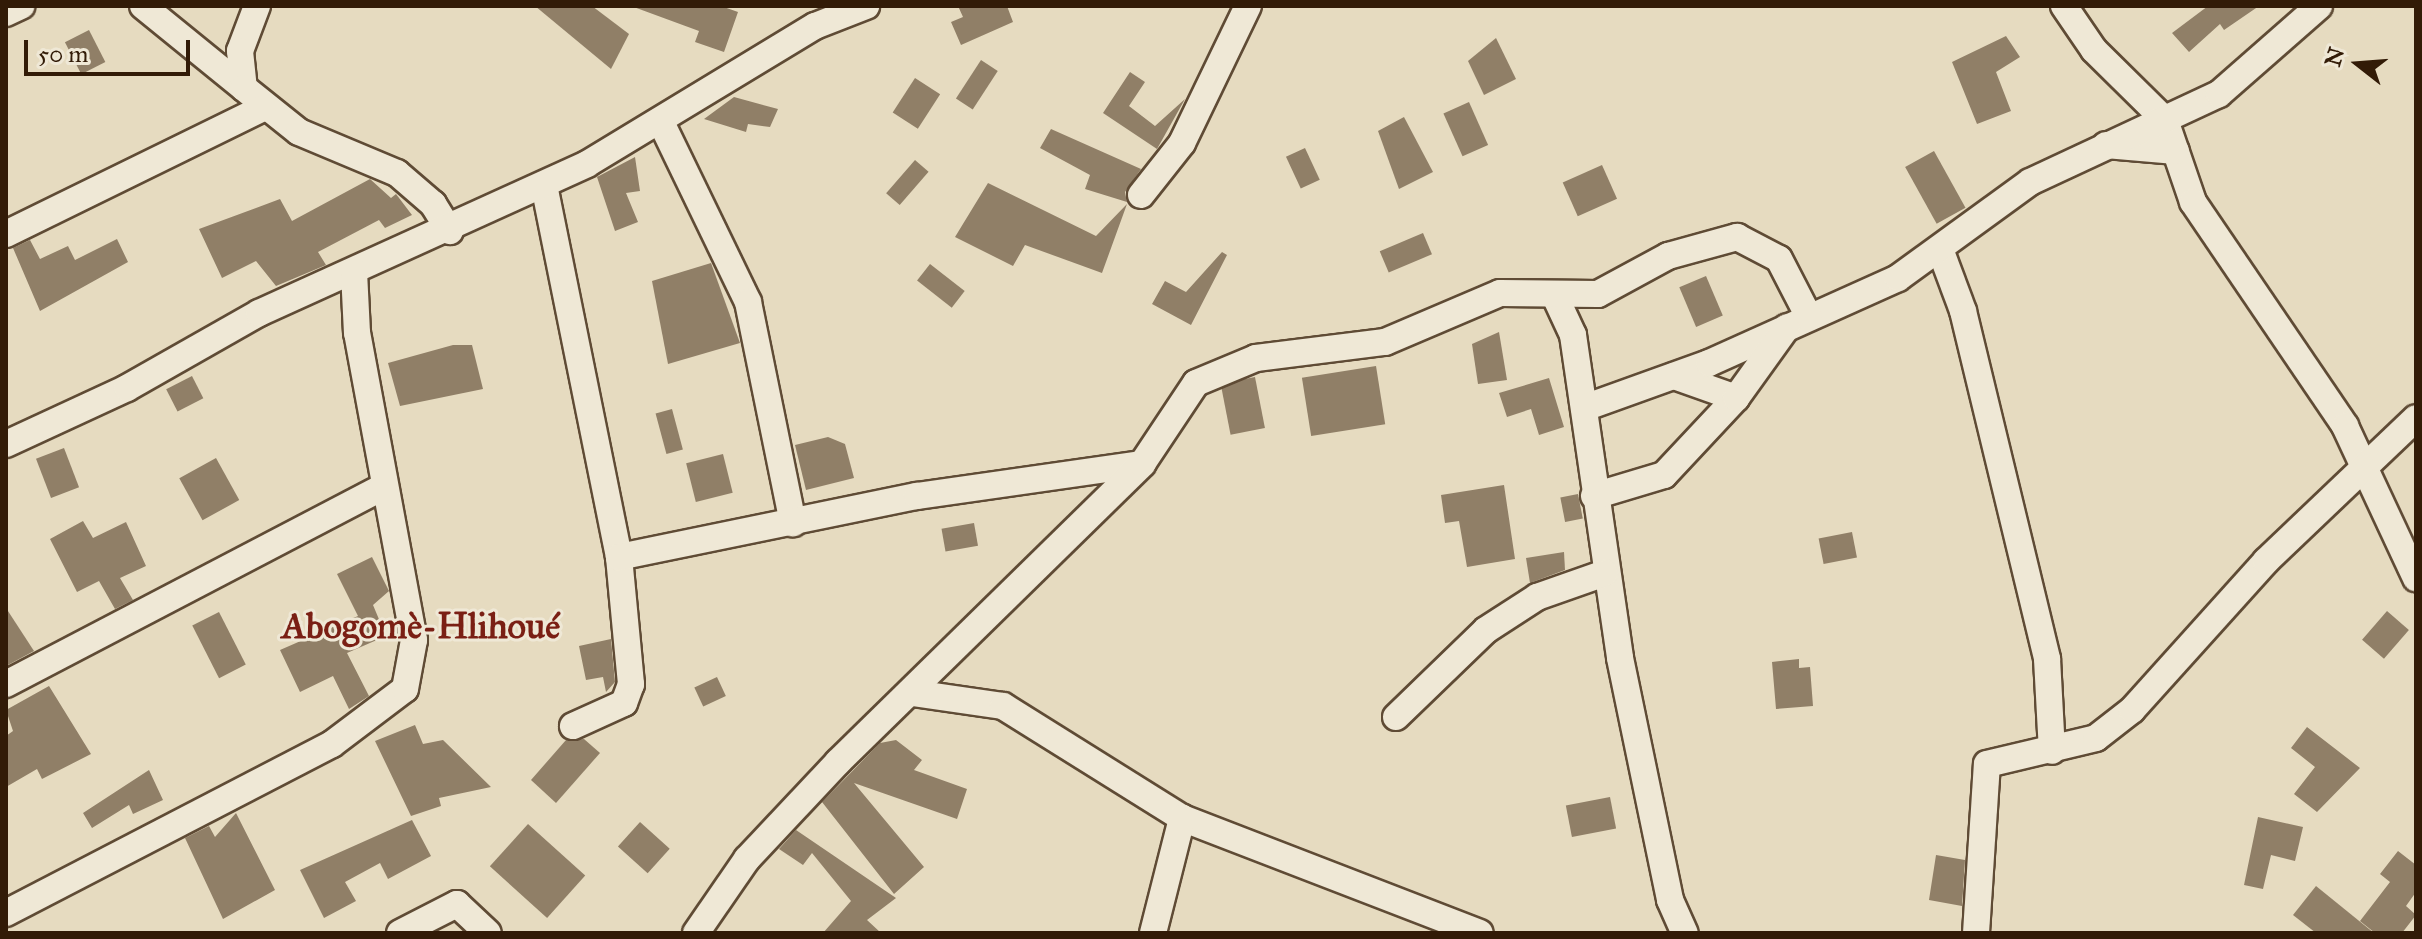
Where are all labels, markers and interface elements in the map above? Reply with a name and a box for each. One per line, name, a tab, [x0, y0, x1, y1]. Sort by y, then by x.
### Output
scale bar	[28, 24, 194, 74]
north arrow	[2318, 24, 2398, 104]
text: 50 m	[38, 39, 88, 69]
text: N	[2319, 44, 2350, 70]
district label: Abogomè-Hlihoué	[282, 605, 560, 649]

